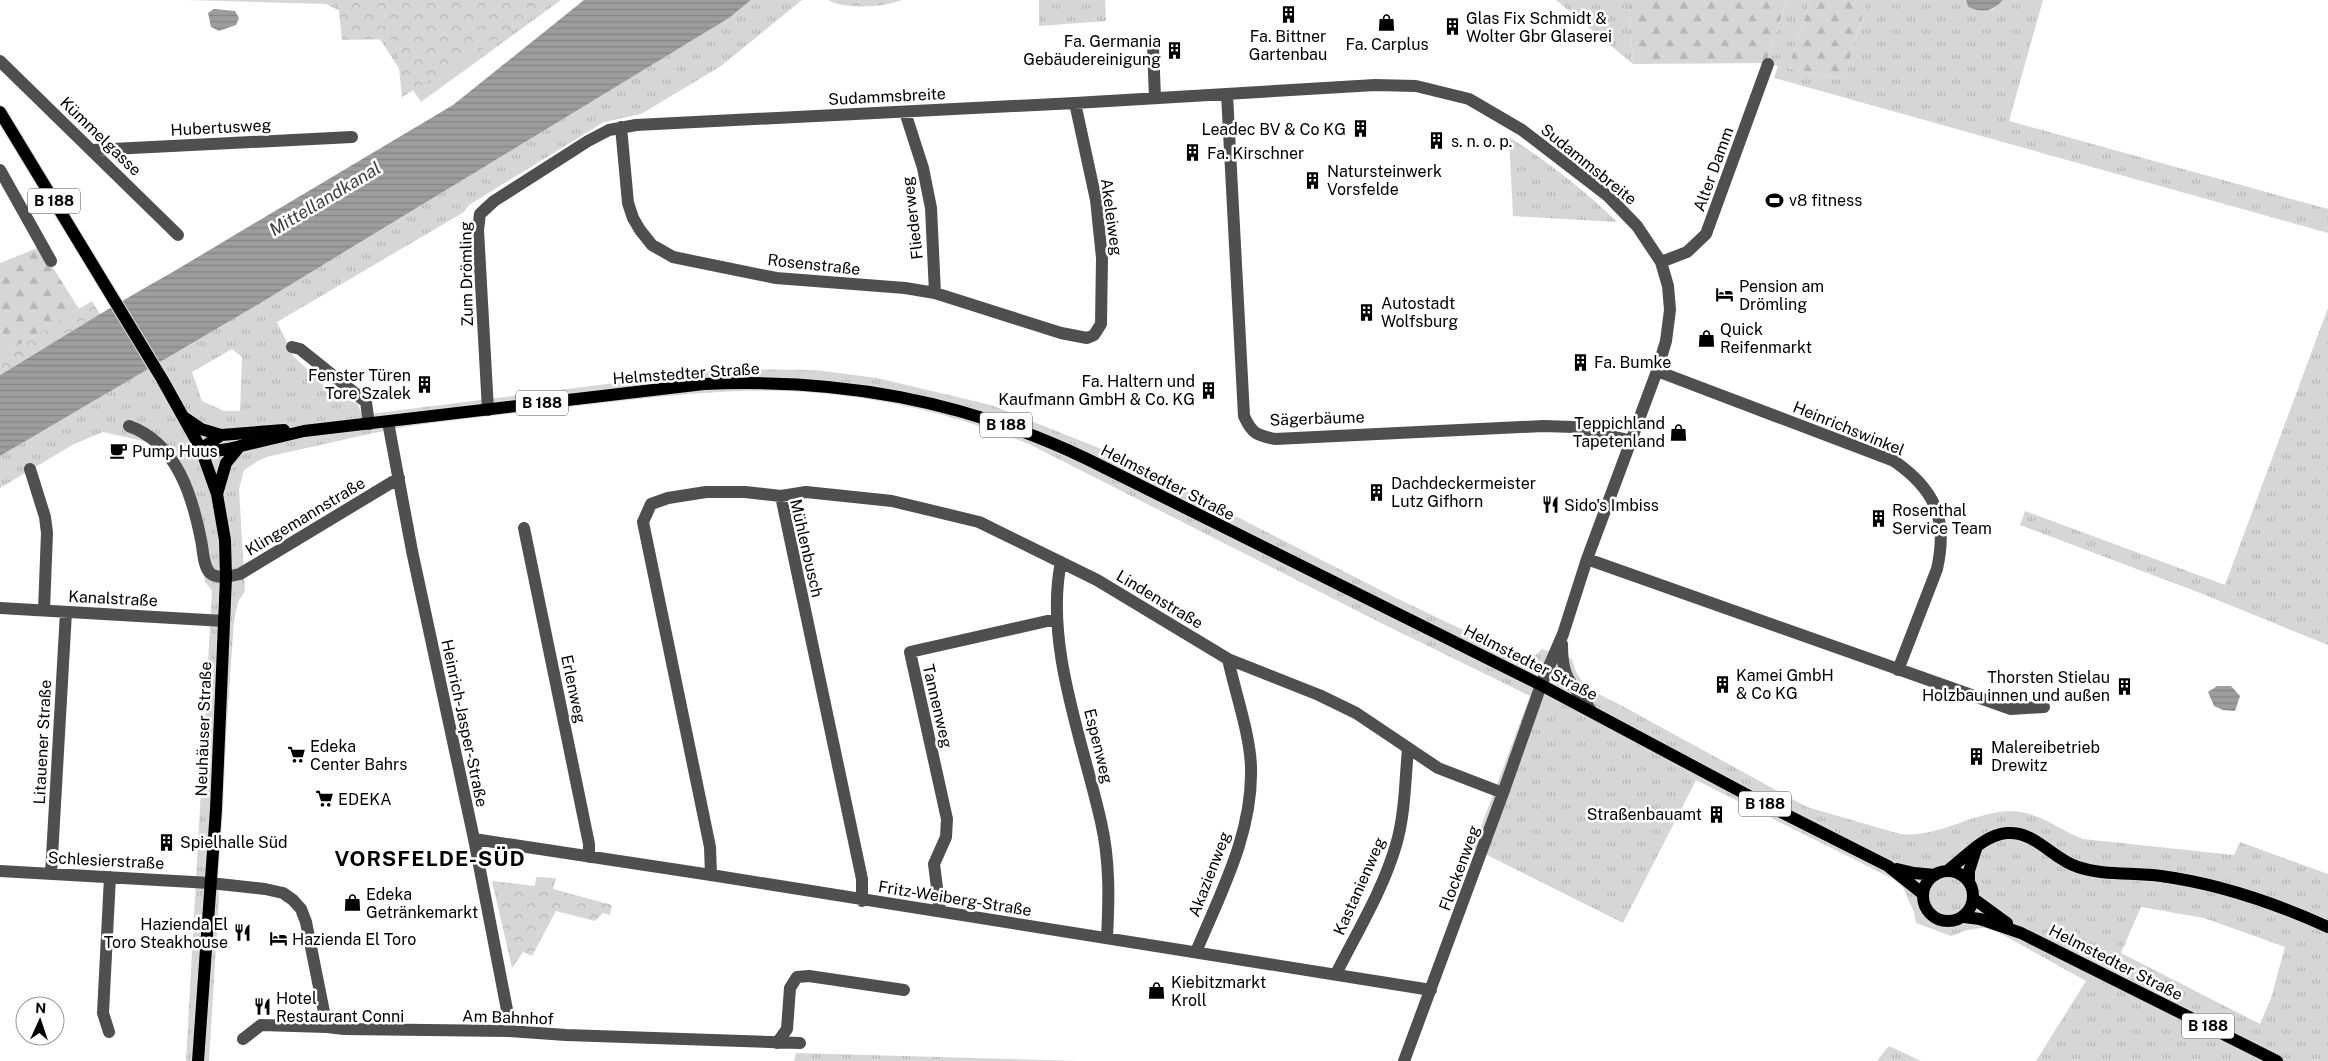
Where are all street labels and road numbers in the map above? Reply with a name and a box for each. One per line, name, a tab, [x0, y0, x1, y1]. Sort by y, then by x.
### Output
street label: Sudammsbreite	[828, 84, 946, 109]
street label: Kümmelgasse	[56, 93, 145, 180]
street label: Hubertusweg	[170, 115, 272, 140]
street label: Sudammsbreite	[1537, 120, 1640, 209]
street label: Alter Damm	[1689, 124, 1738, 214]
street label: Fliederweg	[898, 175, 927, 261]
street label: Akeleiweg	[1097, 177, 1126, 257]
road number: B 188	[28, 188, 80, 214]
street label: Zum Drömling	[456, 221, 477, 327]
street label: Rosenstraße	[767, 250, 861, 279]
street label: Helmstedter Straße	[612, 359, 760, 388]
road number: B 188	[516, 390, 568, 416]
street label: Heinrichswinkel	[1790, 397, 1908, 460]
street label: Sägerbäume	[1269, 407, 1365, 430]
road number: B 188	[980, 412, 1032, 438]
street label: Helmstedter Straße	[1098, 441, 1238, 524]
street label: Klingemannstraße	[242, 473, 369, 560]
street label: Mühlenbusch	[786, 497, 827, 599]
street label: Lindenstraße	[1113, 566, 1207, 633]
street label: Kanalstraße	[68, 587, 158, 610]
street label: Helmstedter Straße	[1461, 621, 1601, 704]
street label: Heinrich-Jasper-Straße	[437, 638, 492, 809]
street label: Erlenweg	[557, 653, 590, 725]
street label: Neuhäuser Straße	[192, 661, 215, 797]
street label: Tannenweg	[919, 662, 956, 750]
street label: Litauener Straße	[30, 679, 55, 805]
street label: Espenweg	[1080, 707, 1117, 786]
road number: B 188	[1739, 792, 1791, 816]
street label: Flockenweg	[1435, 823, 1484, 913]
street label: Akazienweg	[1184, 829, 1234, 920]
street label: Kastanienweg	[1329, 834, 1390, 938]
street label: Schlesierstraße	[47, 848, 165, 873]
street label: Fritz-Weiberg-Straße	[877, 877, 1033, 920]
street label: Helmstedter Straße	[2046, 921, 2186, 1004]
street label: Am Bahnhof	[462, 1006, 554, 1029]
road number: B 188	[2182, 1014, 2234, 1038]

